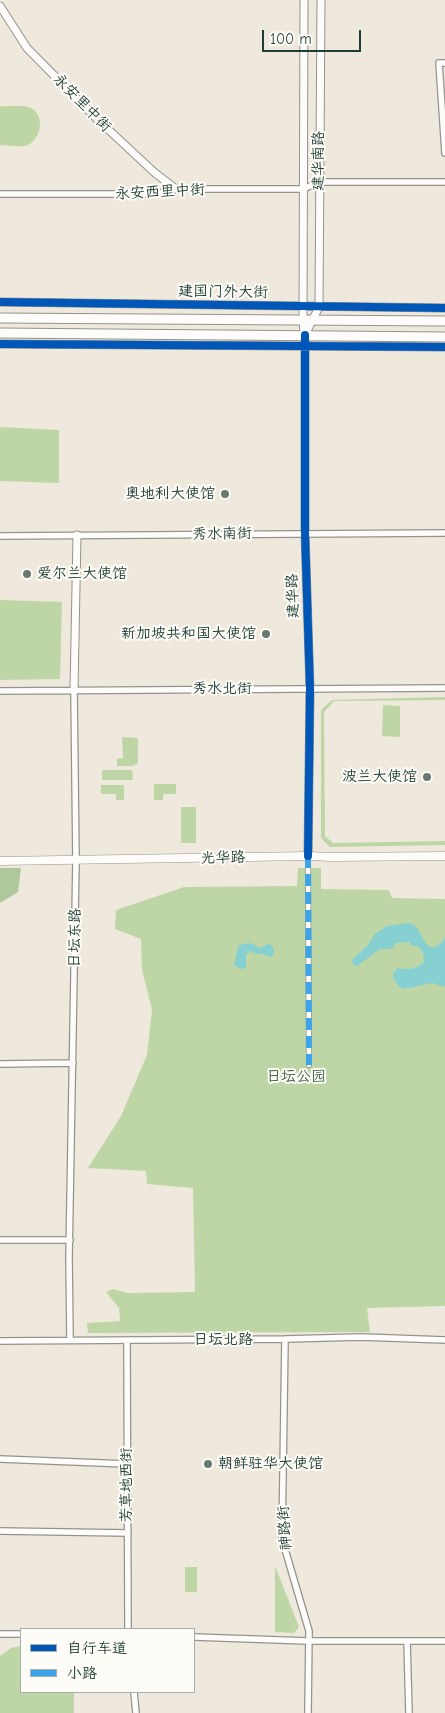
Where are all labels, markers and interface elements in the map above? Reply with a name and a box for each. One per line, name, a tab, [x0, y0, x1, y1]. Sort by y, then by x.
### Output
scale bar	[265, 20, 364, 52]
text: 100 m	[270, 30, 312, 48]
street label: 永安里中街	[49, 70, 115, 136]
street label: 建华南路	[310, 131, 328, 191]
street label: 永安西里中街	[115, 181, 205, 203]
street label: 建国门外大街	[178, 282, 268, 302]
place label: 奥地利大使馆	[125, 485, 215, 503]
marker: 奥地利大使馆	[219, 488, 231, 500]
street label: 秀水南街	[192, 524, 252, 544]
place label: 爱尔兰大使馆	[37, 565, 127, 583]
marker: 爱尔兰大使馆	[21, 568, 33, 580]
street label: 建华路	[283, 573, 303, 619]
place label: 新加坡共和国大使馆	[121, 625, 256, 643]
marker: 新加坡共和国大使馆	[260, 628, 272, 640]
street label: 秀水北街	[192, 680, 252, 698]
place label: 波兰大使馆	[342, 768, 417, 786]
marker: 波兰大使馆	[421, 771, 433, 783]
street label: 光华路	[200, 849, 246, 867]
street label: 日坛东路	[65, 908, 85, 968]
park label: 日坛公园	[266, 1068, 326, 1086]
street label: 日坛北路	[193, 1331, 253, 1349]
street label: 芳草地西街	[118, 1448, 136, 1522]
place label: 朝鲜驻华大使馆	[218, 1455, 323, 1473]
marker: 朝鲜驻华大使馆	[202, 1458, 214, 1470]
street label: 神路街	[274, 1505, 296, 1551]
legend	[20, 1628, 195, 1693]
text: 自行车道	[67, 1639, 127, 1657]
text: 小路	[67, 1664, 97, 1682]

